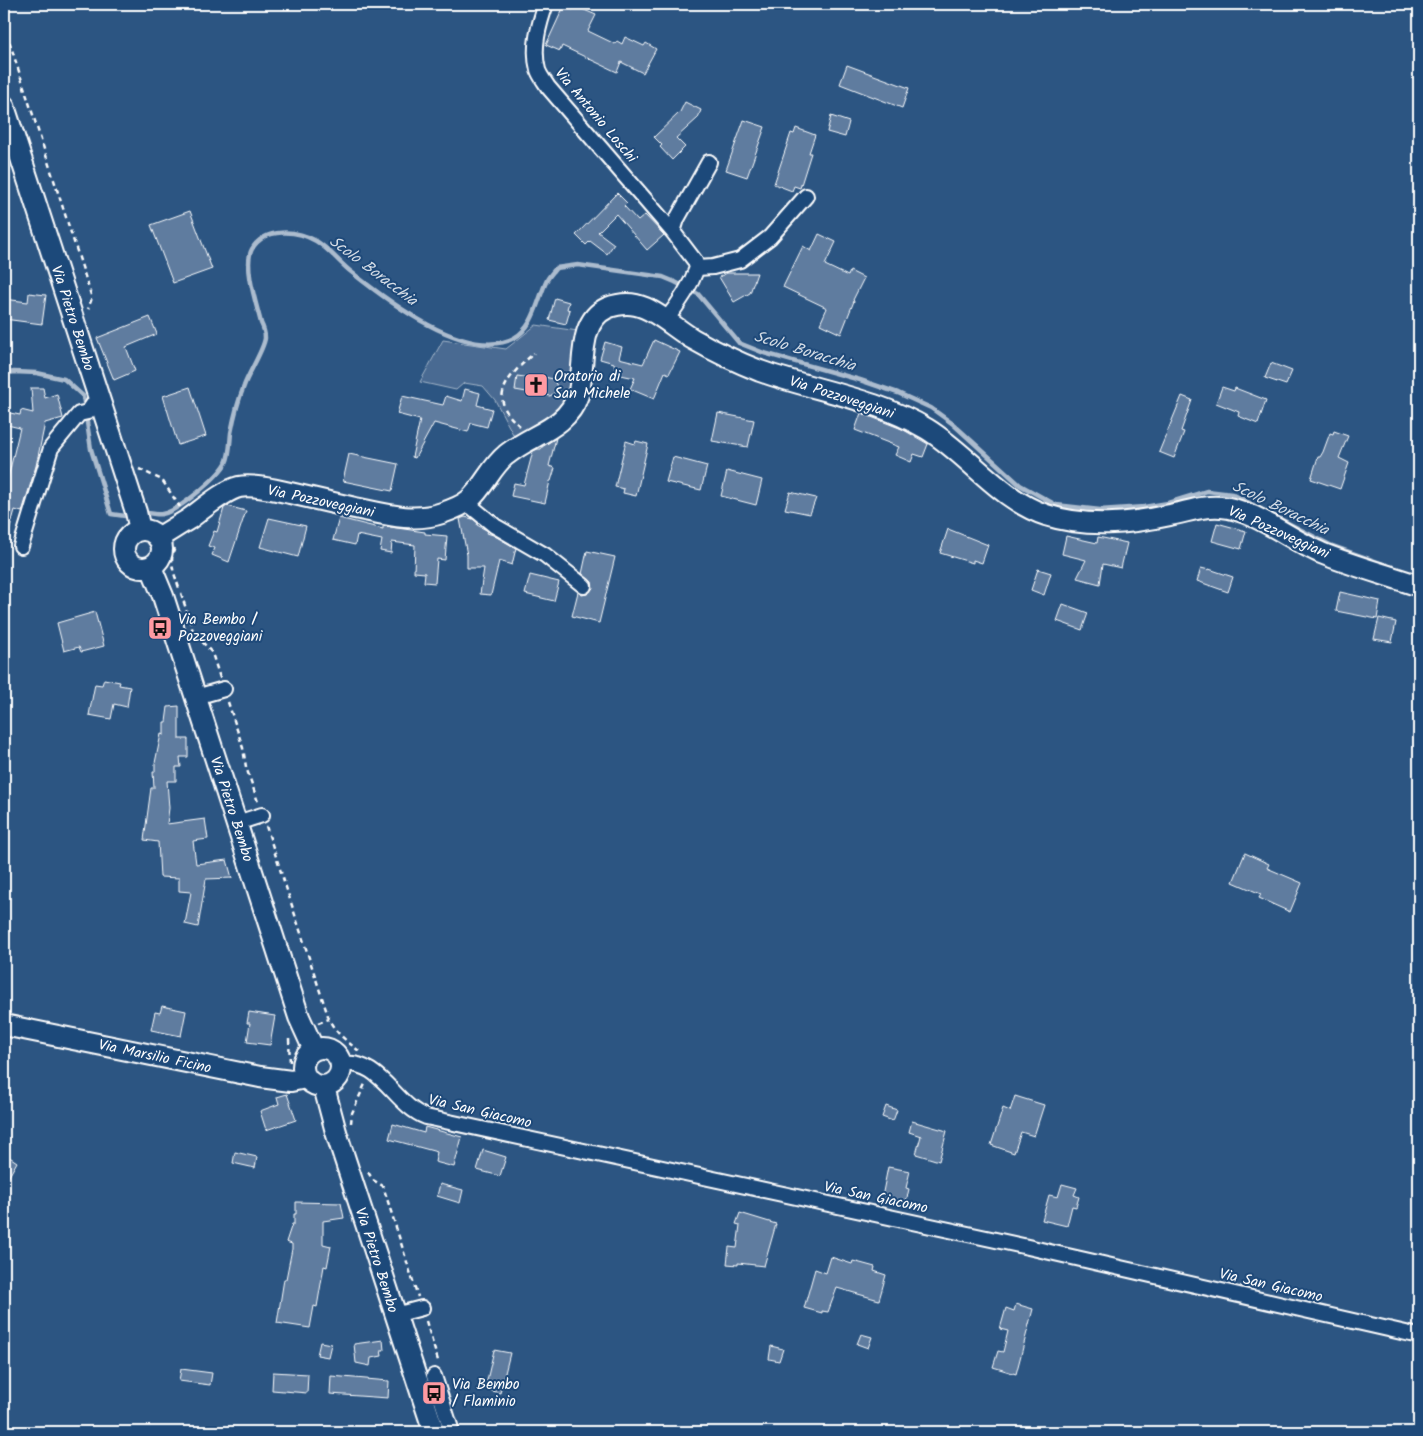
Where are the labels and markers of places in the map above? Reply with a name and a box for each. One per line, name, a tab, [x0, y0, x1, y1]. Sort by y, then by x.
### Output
place label: Oratorio di San Michele	[554, 365, 631, 406]
church icon: Oratorio di San Michele	[523, 372, 549, 398]
place label: Via Bembo / Pozzoveggiani	[178, 608, 264, 649]
bus stop icon: Via Bembo / Pozzoveggiani	[147, 615, 173, 641]
place label: Via Bembo / Flaminio	[452, 1373, 520, 1414]
bus stop icon: Via Bembo / Flaminio	[421, 1380, 447, 1406]

